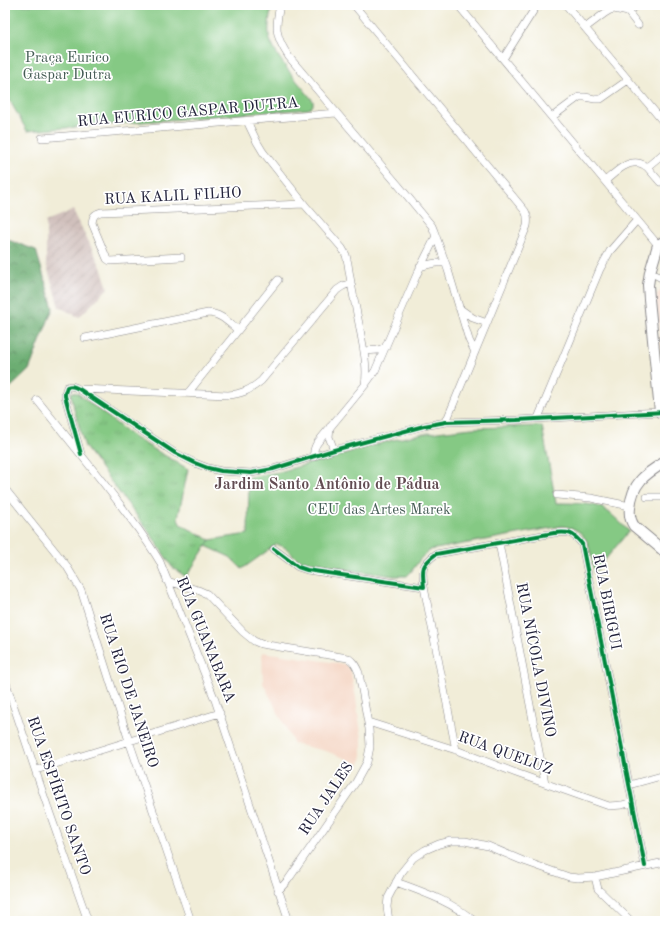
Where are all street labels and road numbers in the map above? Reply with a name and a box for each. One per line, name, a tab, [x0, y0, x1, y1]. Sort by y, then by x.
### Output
street label: RUA EURICO GASPAR DUTRA	[77, 96, 300, 130]
street label: RUA KALIL FILHO	[104, 186, 242, 208]
street label: RUA BIRIGUI	[589, 553, 623, 651]
street label: RUA GUANABARA	[173, 575, 237, 706]
street label: RUA NÍCOLA DIVINO	[513, 581, 560, 738]
street label: RUA RIO DE JANEIRO	[96, 612, 160, 770]
street label: RUA ESPÍRITO SANTO	[24, 714, 95, 877]
street label: RUA QUELUZ	[456, 730, 554, 778]
street label: RUA JALES	[297, 760, 357, 838]

